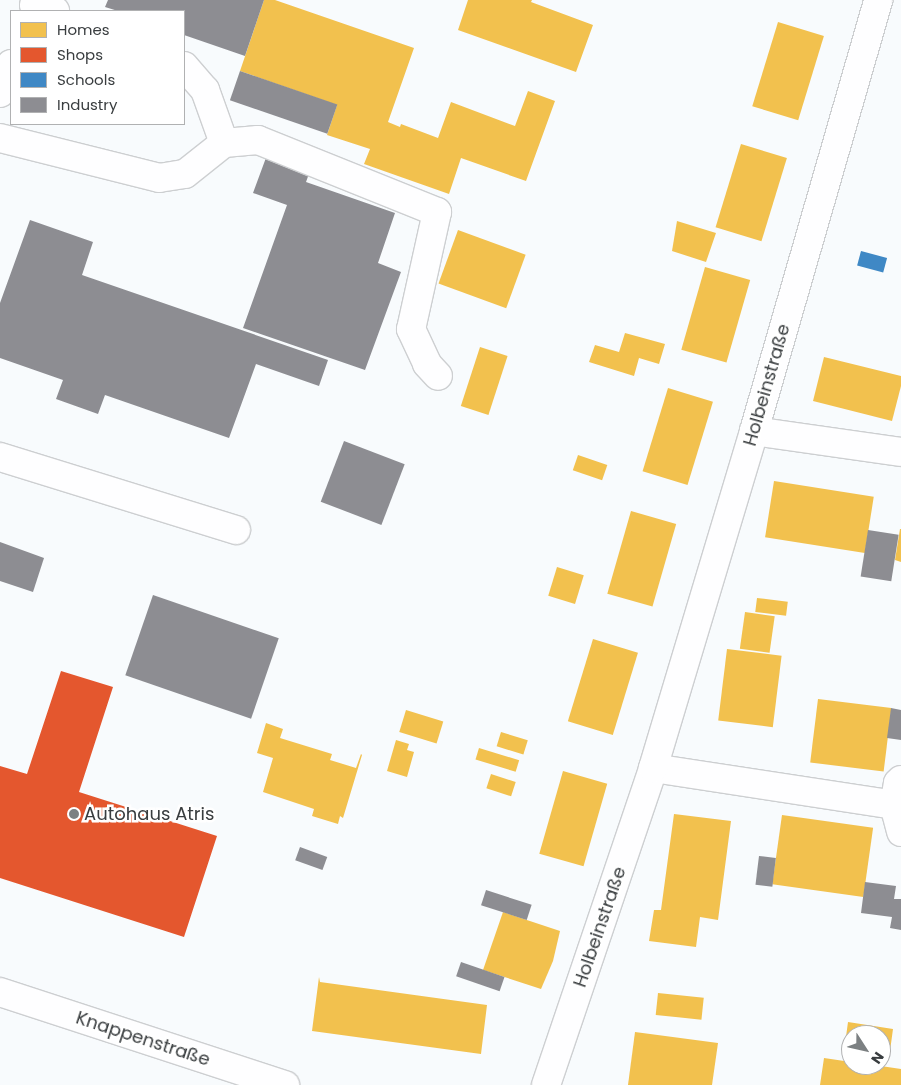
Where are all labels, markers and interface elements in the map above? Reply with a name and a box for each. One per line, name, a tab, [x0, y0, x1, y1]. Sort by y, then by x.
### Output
legend	[10, 10, 185, 125]
text: Homes	[57, 19, 110, 40]
text: Shops	[57, 44, 103, 65]
text: Schools	[57, 69, 115, 90]
text: Industry	[57, 94, 117, 115]
street label: Holbeinstraße	[739, 321, 795, 449]
place label: Autohaus Atris	[84, 803, 214, 825]
marker: Autohaus Atris	[68, 808, 80, 820]
street label: Holbeinstraße	[569, 864, 631, 990]
street label: Knappenstraße	[73, 1007, 213, 1071]
north arrow	[841, 1025, 891, 1075]
text: N	[866, 1048, 889, 1068]

